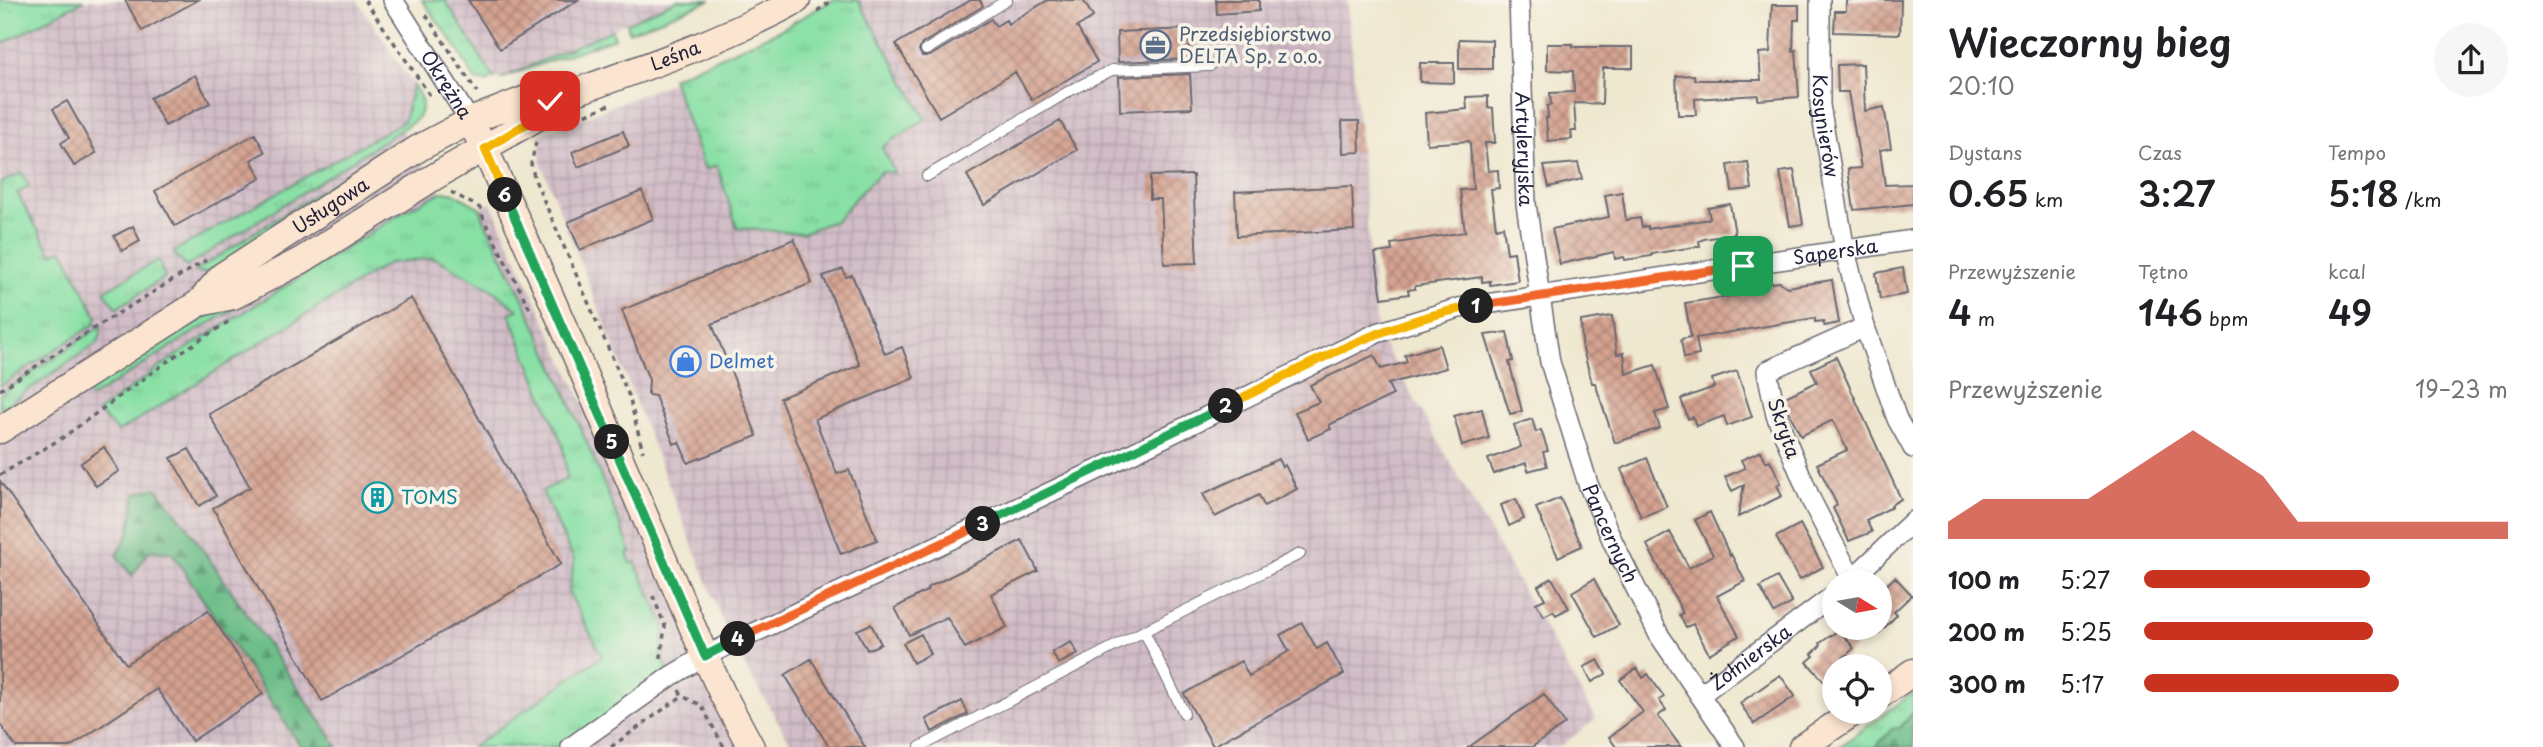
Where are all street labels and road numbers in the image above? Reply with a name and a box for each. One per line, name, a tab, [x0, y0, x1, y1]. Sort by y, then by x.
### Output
street label: Leśna	[646, 32, 704, 77]
street label: Okrężna	[415, 44, 480, 124]
street label: Kosynierów	[1807, 74, 1847, 180]
street label: Artyleryjska	[1509, 91, 1541, 207]
street label: Usługowa	[286, 169, 374, 240]
street label: Saperska	[1791, 230, 1880, 271]
street label: Skryta	[1762, 394, 1808, 462]
street label: Pancernych	[1577, 479, 1646, 587]
street label: Żołnierska	[1703, 617, 1797, 696]

